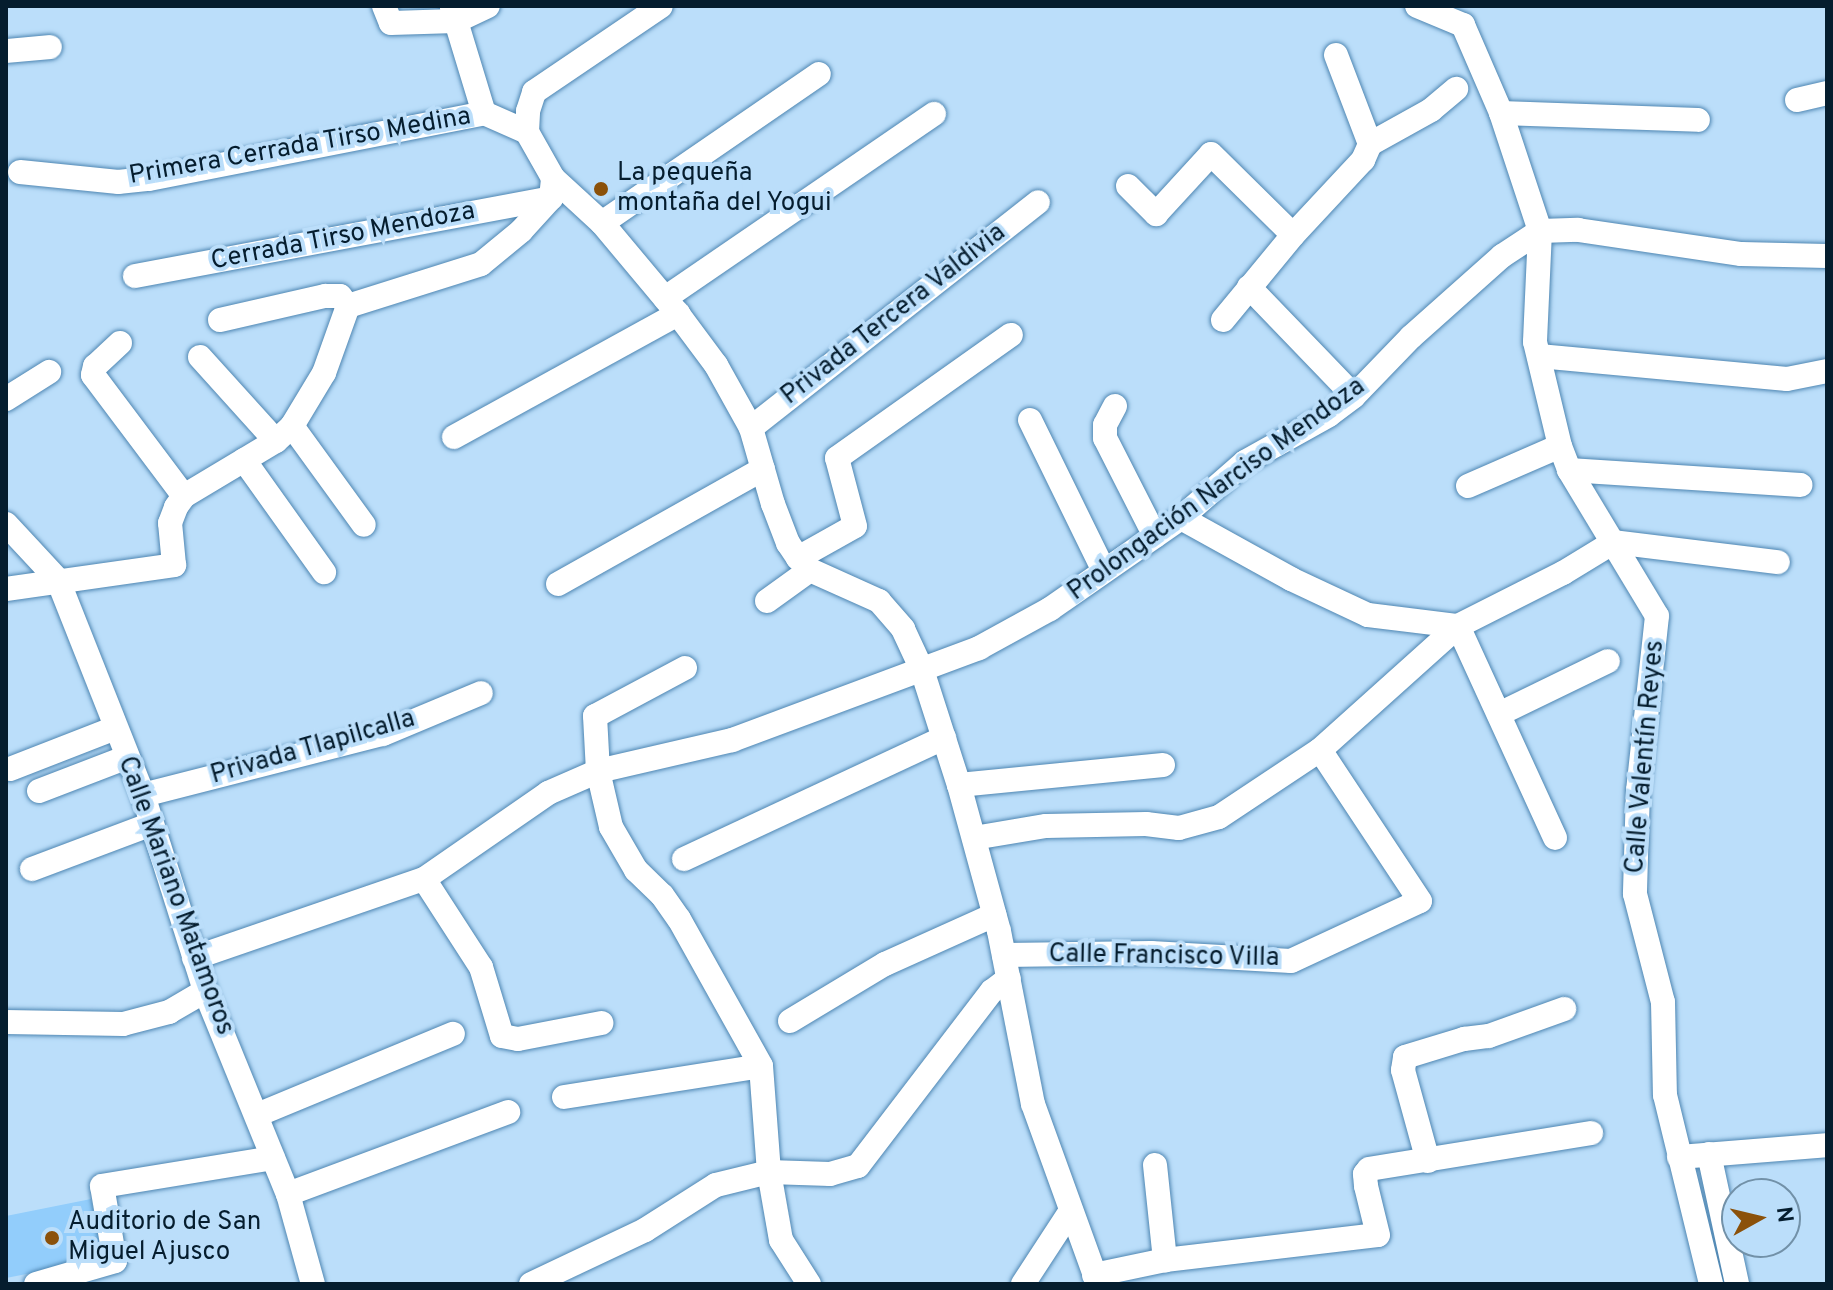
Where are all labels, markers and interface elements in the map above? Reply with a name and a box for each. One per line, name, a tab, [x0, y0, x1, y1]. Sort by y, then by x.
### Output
street label: Primera Cerrada Tirso Medina	[126, 101, 474, 193]
place label: La pequeña montaña del Yogui	[617, 158, 833, 220]
marker: La pequeña montaña del Yogui	[592, 180, 610, 198]
street label: Cerrada Tirso Mendoza	[208, 196, 478, 278]
street label: Privada Tercera Valdivia	[775, 217, 1013, 413]
street label: Prolongación Narciso Mendoza	[1062, 372, 1372, 608]
street label: Calle Valentín Reyes	[1620, 639, 1672, 875]
street label: Privada Tlapilcalla	[207, 704, 419, 792]
street label: Calle Mariano Matamoros	[110, 752, 240, 1040]
street label: Calle Francisco Villa	[1048, 939, 1280, 975]
north arrow	[1721, 1178, 1801, 1258]
text: N	[1769, 1205, 1798, 1225]
place label: Auditorio de San Miguel Ajusco	[68, 1207, 261, 1268]
marker: Auditorio de San Miguel Ajusco	[43, 1229, 61, 1247]

